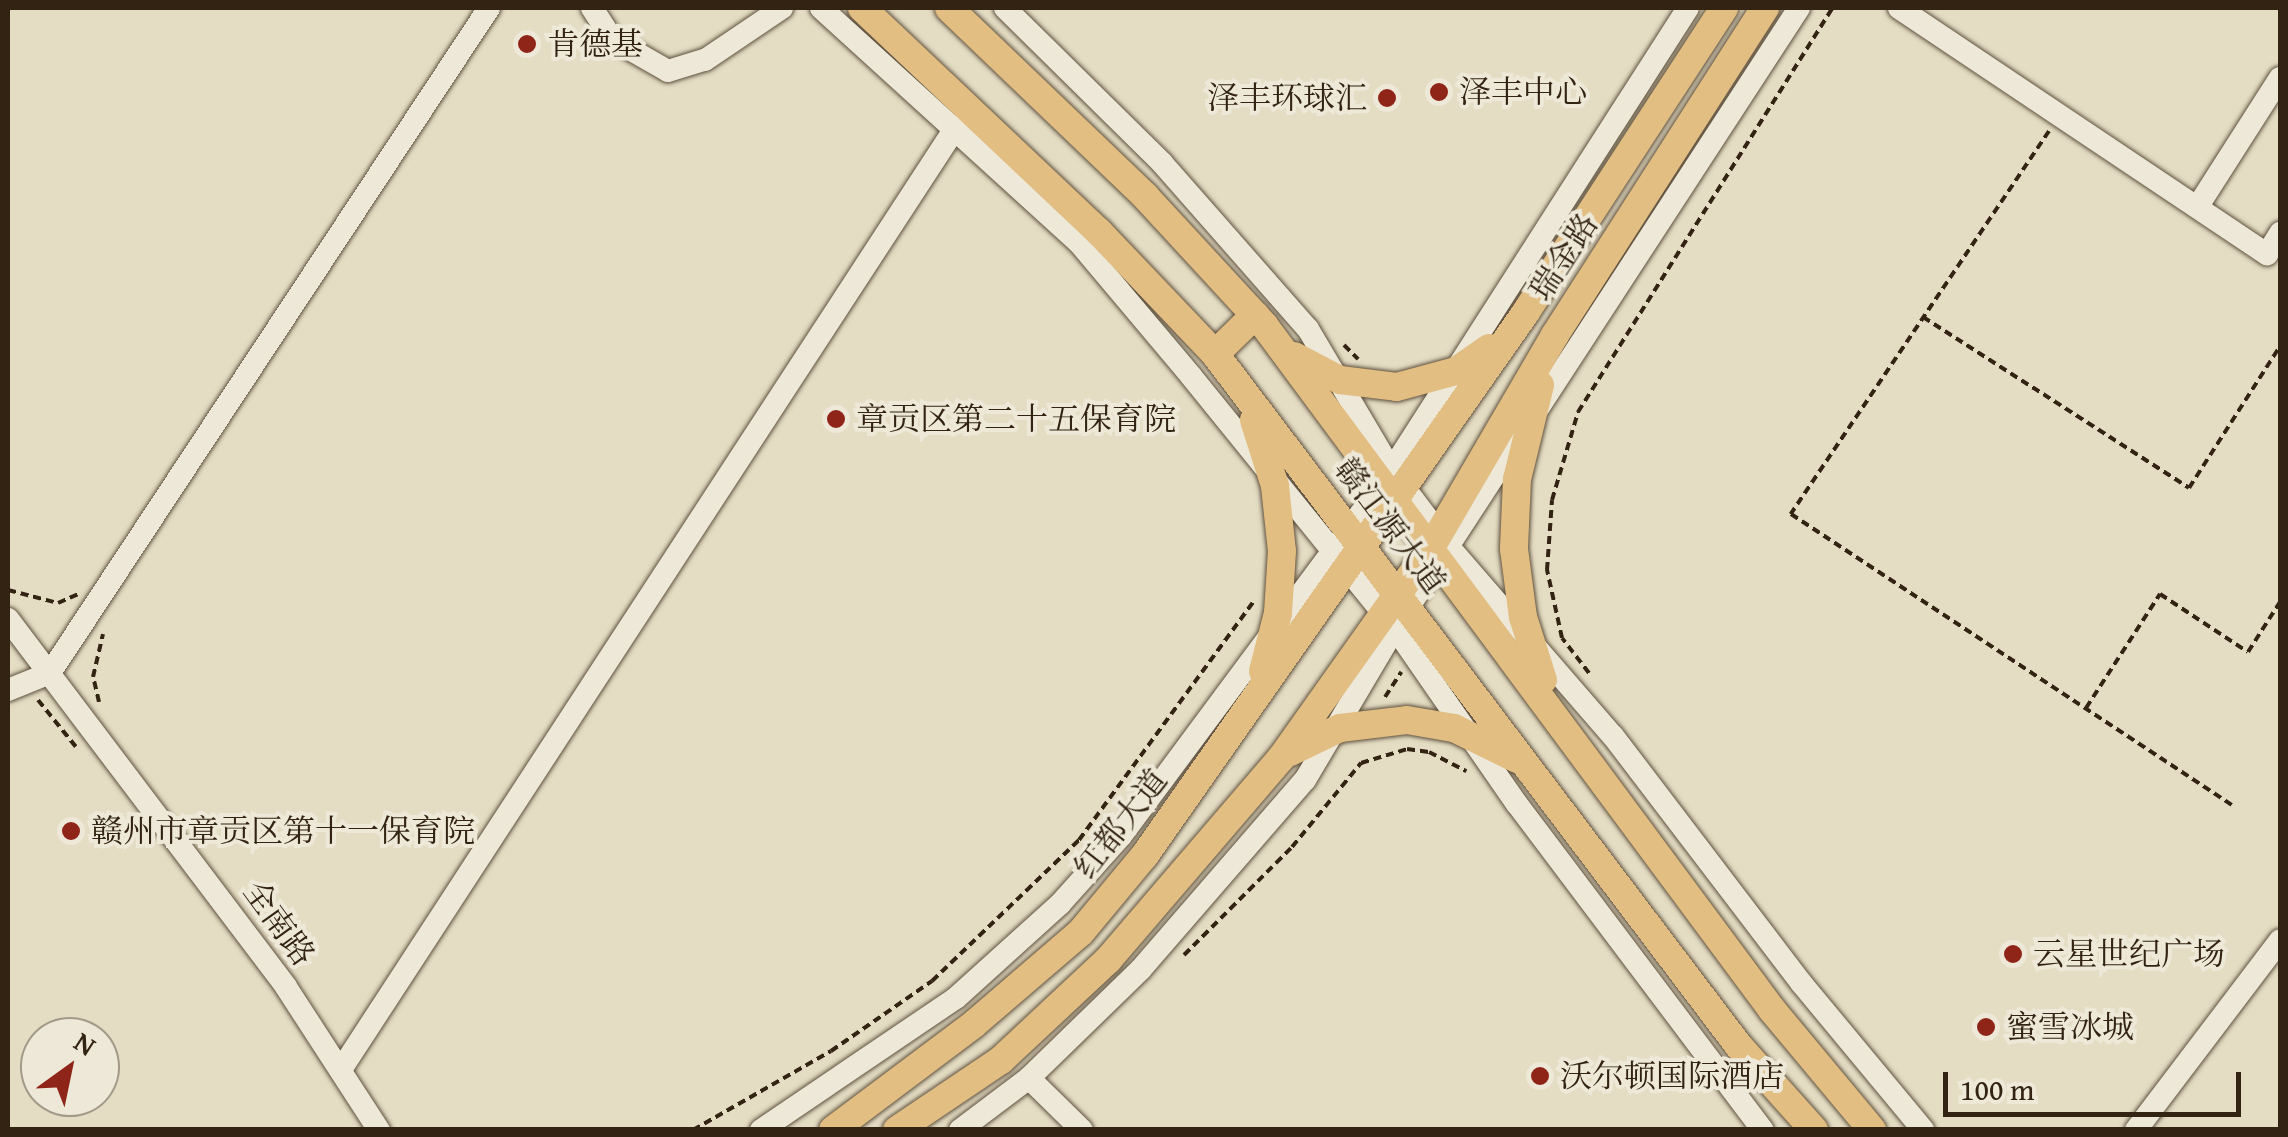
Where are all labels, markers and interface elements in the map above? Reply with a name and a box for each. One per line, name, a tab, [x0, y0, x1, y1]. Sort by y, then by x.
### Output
place label: 肯德基	[547, 25, 643, 63]
marker: 肯德基	[516, 33, 538, 55]
place label: 泽丰中心	[1459, 73, 1587, 111]
place label: 泽丰环球汇	[1207, 79, 1367, 117]
marker: 泽丰中心	[1428, 81, 1450, 103]
marker: 泽丰环球汇	[1376, 87, 1398, 109]
street label: 瑞金路	[1522, 206, 1606, 308]
place label: 章贡区第二十五保育院	[856, 400, 1176, 438]
marker: 章贡区第二十五保育院	[825, 408, 847, 430]
street label: 赣江源大道	[1327, 451, 1453, 601]
street label: 红都大道	[1066, 762, 1176, 886]
place label: 赣州市章贡区第十一保育院	[91, 812, 475, 850]
marker: 赣州市章贡区第十一保育院	[60, 820, 82, 842]
street label: 全南路	[235, 873, 323, 973]
place label: 云星世纪广场	[2033, 935, 2225, 973]
marker: 云星世纪广场	[2002, 943, 2024, 965]
place label: 蜜雪冰城	[2006, 1008, 2134, 1046]
marker: 蜜雪冰城	[1975, 1016, 1997, 1038]
north arrow	[20, 1017, 120, 1117]
text: N	[67, 1021, 105, 1065]
scale bar	[1948, 1052, 2246, 1114]
place label: 沃尔顿国际酒店	[1560, 1057, 1784, 1095]
marker: 沃尔顿国际酒店	[1529, 1065, 1551, 1087]
text: 100 m	[1960, 1067, 2034, 1111]

